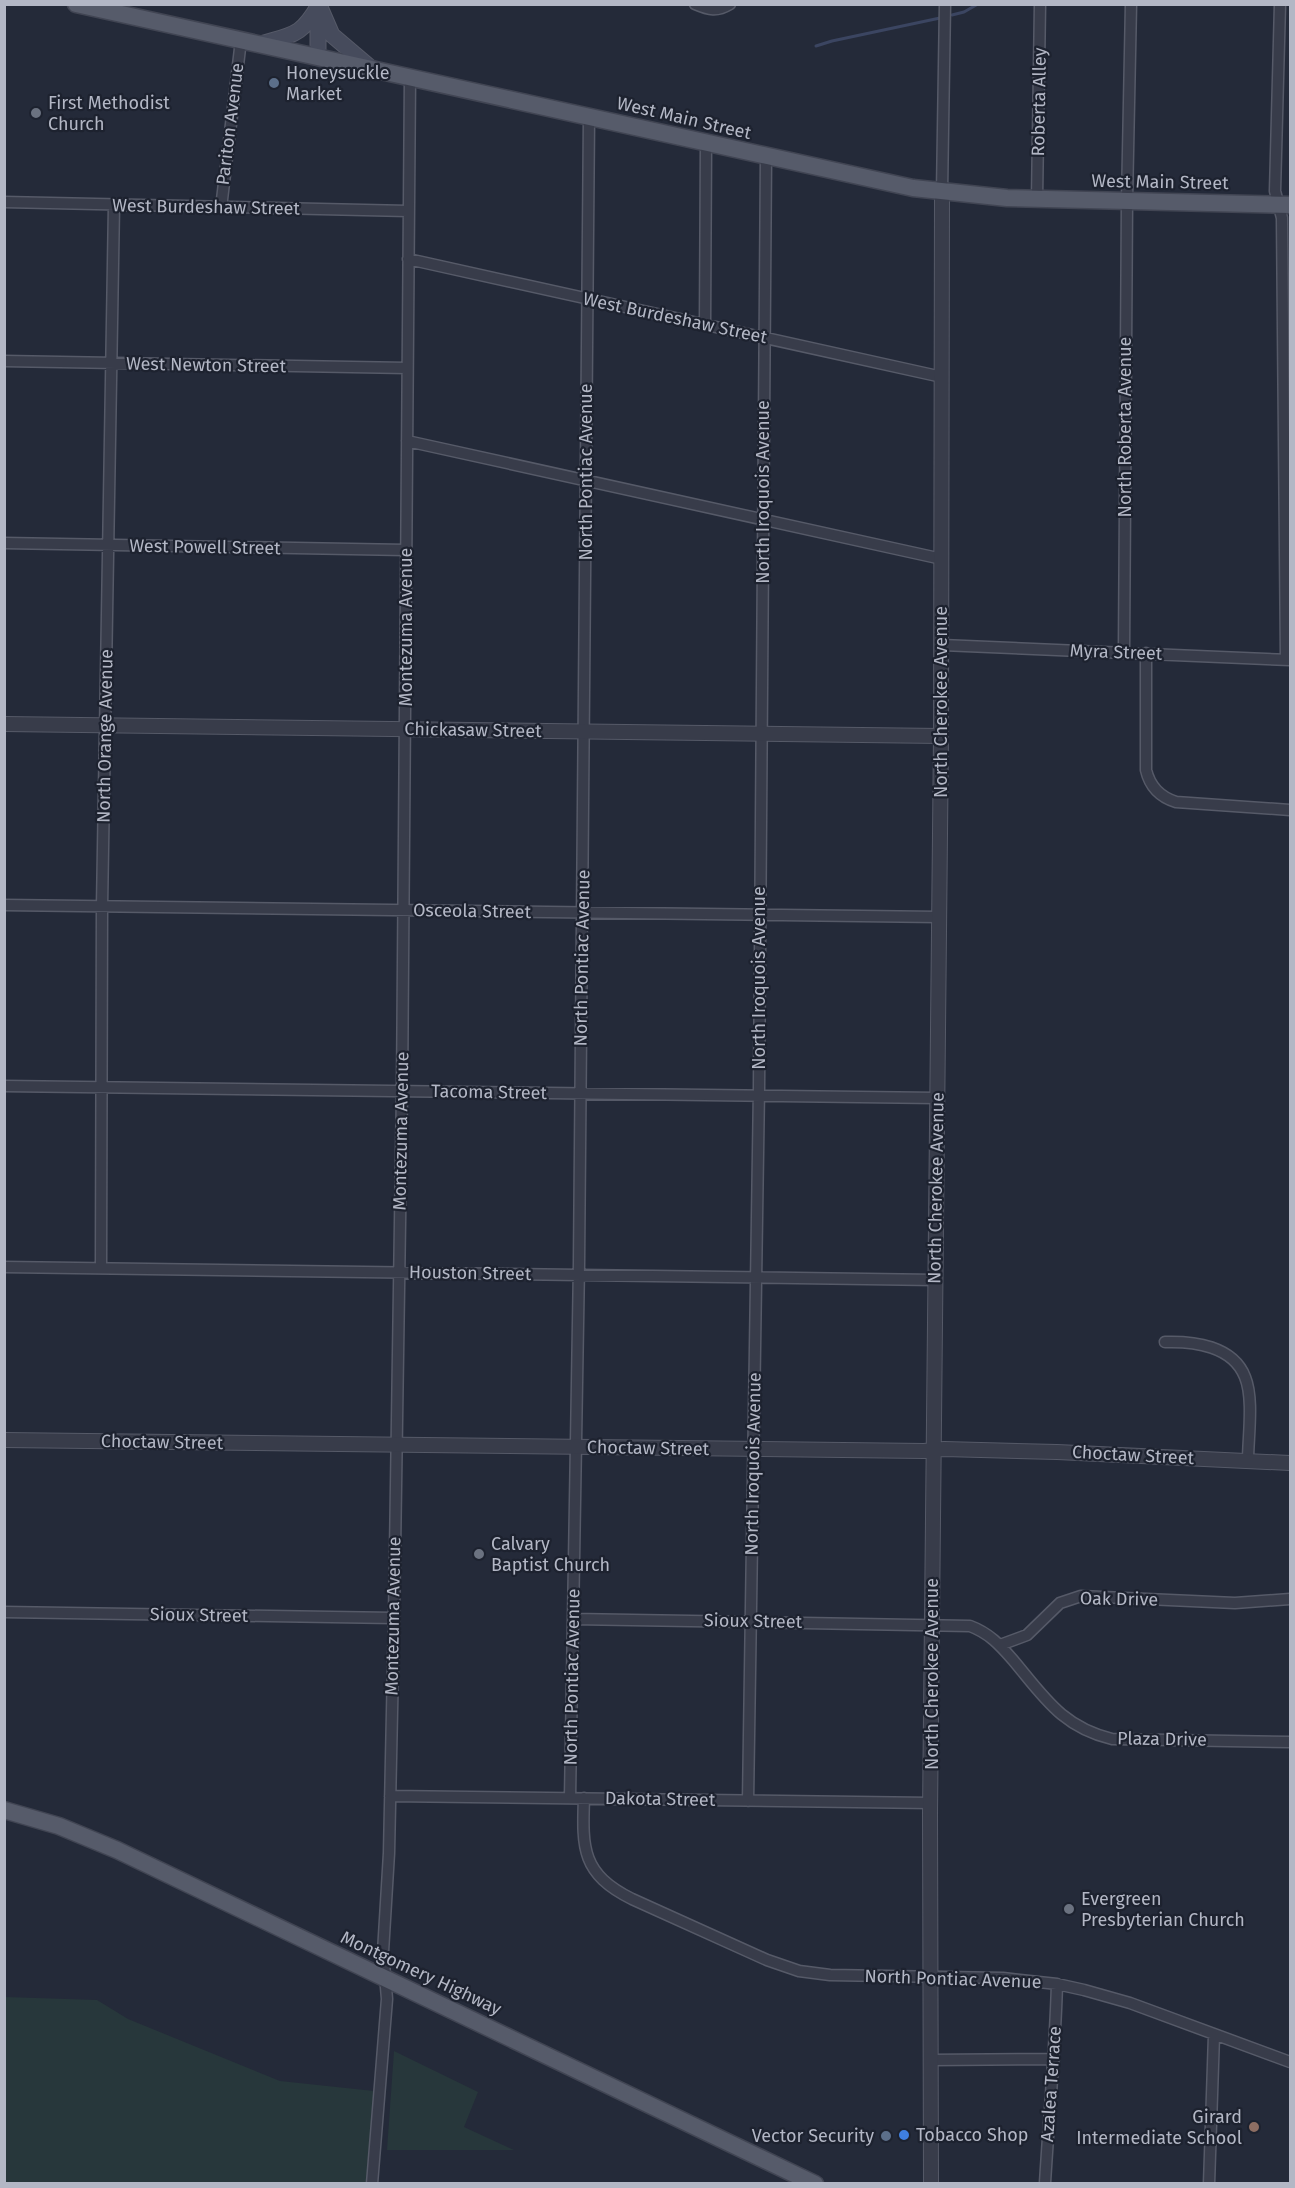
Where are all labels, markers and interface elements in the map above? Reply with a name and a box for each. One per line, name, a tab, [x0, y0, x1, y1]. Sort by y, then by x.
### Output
street label: Roberta Alley	[1027, 47, 1051, 157]
street label: Pariton Avenue	[212, 62, 248, 186]
place label: Honeysuckle Market	[286, 62, 389, 105]
marker: Honeysuckle Market	[267, 76, 281, 90]
place label: First Methodist Church	[48, 92, 170, 135]
street label: West Main Street	[615, 92, 754, 144]
marker: First Methodist Church	[29, 106, 43, 120]
street label: West Main Street	[1091, 170, 1229, 194]
street label: West Burdeshaw Street	[112, 194, 301, 220]
street label: West Burdeshaw Street	[581, 288, 770, 348]
street label: North Roberta Avenue	[1114, 337, 1136, 517]
street label: West Newton Street	[126, 353, 287, 377]
street label: North Pontiac Avenue	[575, 383, 597, 561]
street label: North Iroquois Avenue	[752, 400, 774, 584]
street label: West Powell Street	[129, 535, 281, 559]
street label: Montezuma Avenue	[395, 548, 417, 706]
street label: North Cherokee Avenue	[930, 606, 952, 798]
street label: Myra Street	[1069, 639, 1163, 665]
street label: North Orange Avenue	[92, 649, 118, 823]
street label: Chickasaw Street	[404, 718, 542, 742]
street label: North Pontiac Avenue	[569, 869, 595, 1047]
street label: North Iroquois Avenue	[748, 886, 770, 1070]
street label: Osceola Street	[413, 899, 532, 923]
street label: Montezuma Avenue	[389, 1051, 413, 1211]
street label: Tacoma Street	[431, 1080, 548, 1104]
street label: North Cherokee Avenue	[923, 1092, 949, 1284]
street label: Houston Street	[409, 1261, 532, 1285]
street label: North Iroquois Avenue	[740, 1372, 766, 1556]
street label: Choctaw Street	[101, 1430, 224, 1454]
street label: Choctaw Street	[587, 1436, 710, 1460]
street label: Choctaw Street	[1071, 1441, 1195, 1469]
place label: Calvary Baptist Church	[491, 1533, 610, 1576]
street label: Montezuma Avenue	[381, 1536, 405, 1696]
marker: Calvary Baptist Church	[472, 1547, 486, 1561]
street label: North Cherokee Avenue	[921, 1578, 943, 1770]
street label: Oak Drive	[1080, 1587, 1158, 1611]
street label: North Pontiac Avenue	[559, 1588, 585, 1766]
street label: Sioux Street	[150, 1603, 249, 1627]
street label: Sioux Street	[704, 1609, 803, 1633]
street label: Plaza Drive	[1117, 1727, 1207, 1751]
street label: Dakota Street	[605, 1787, 716, 1811]
place label: Evergreen Presbyterian Church	[1081, 1888, 1245, 1931]
marker: Evergreen Presbyterian Church	[1062, 1902, 1076, 1916]
street label: Montgomery Highway	[337, 1926, 505, 2020]
street label: North Pontiac Avenue	[864, 1965, 1042, 1993]
street label: Azalea Terrace	[1036, 2025, 1066, 2143]
place label: Girard Intermediate School	[1076, 2106, 1242, 2149]
marker: Girard Intermediate School	[1247, 2120, 1261, 2134]
place label: Tobacco Shop	[916, 2124, 1028, 2146]
place label: Vector Security	[752, 2125, 874, 2147]
marker: Tobacco Shop	[897, 2128, 911, 2142]
marker: Vector Security	[879, 2129, 893, 2143]

